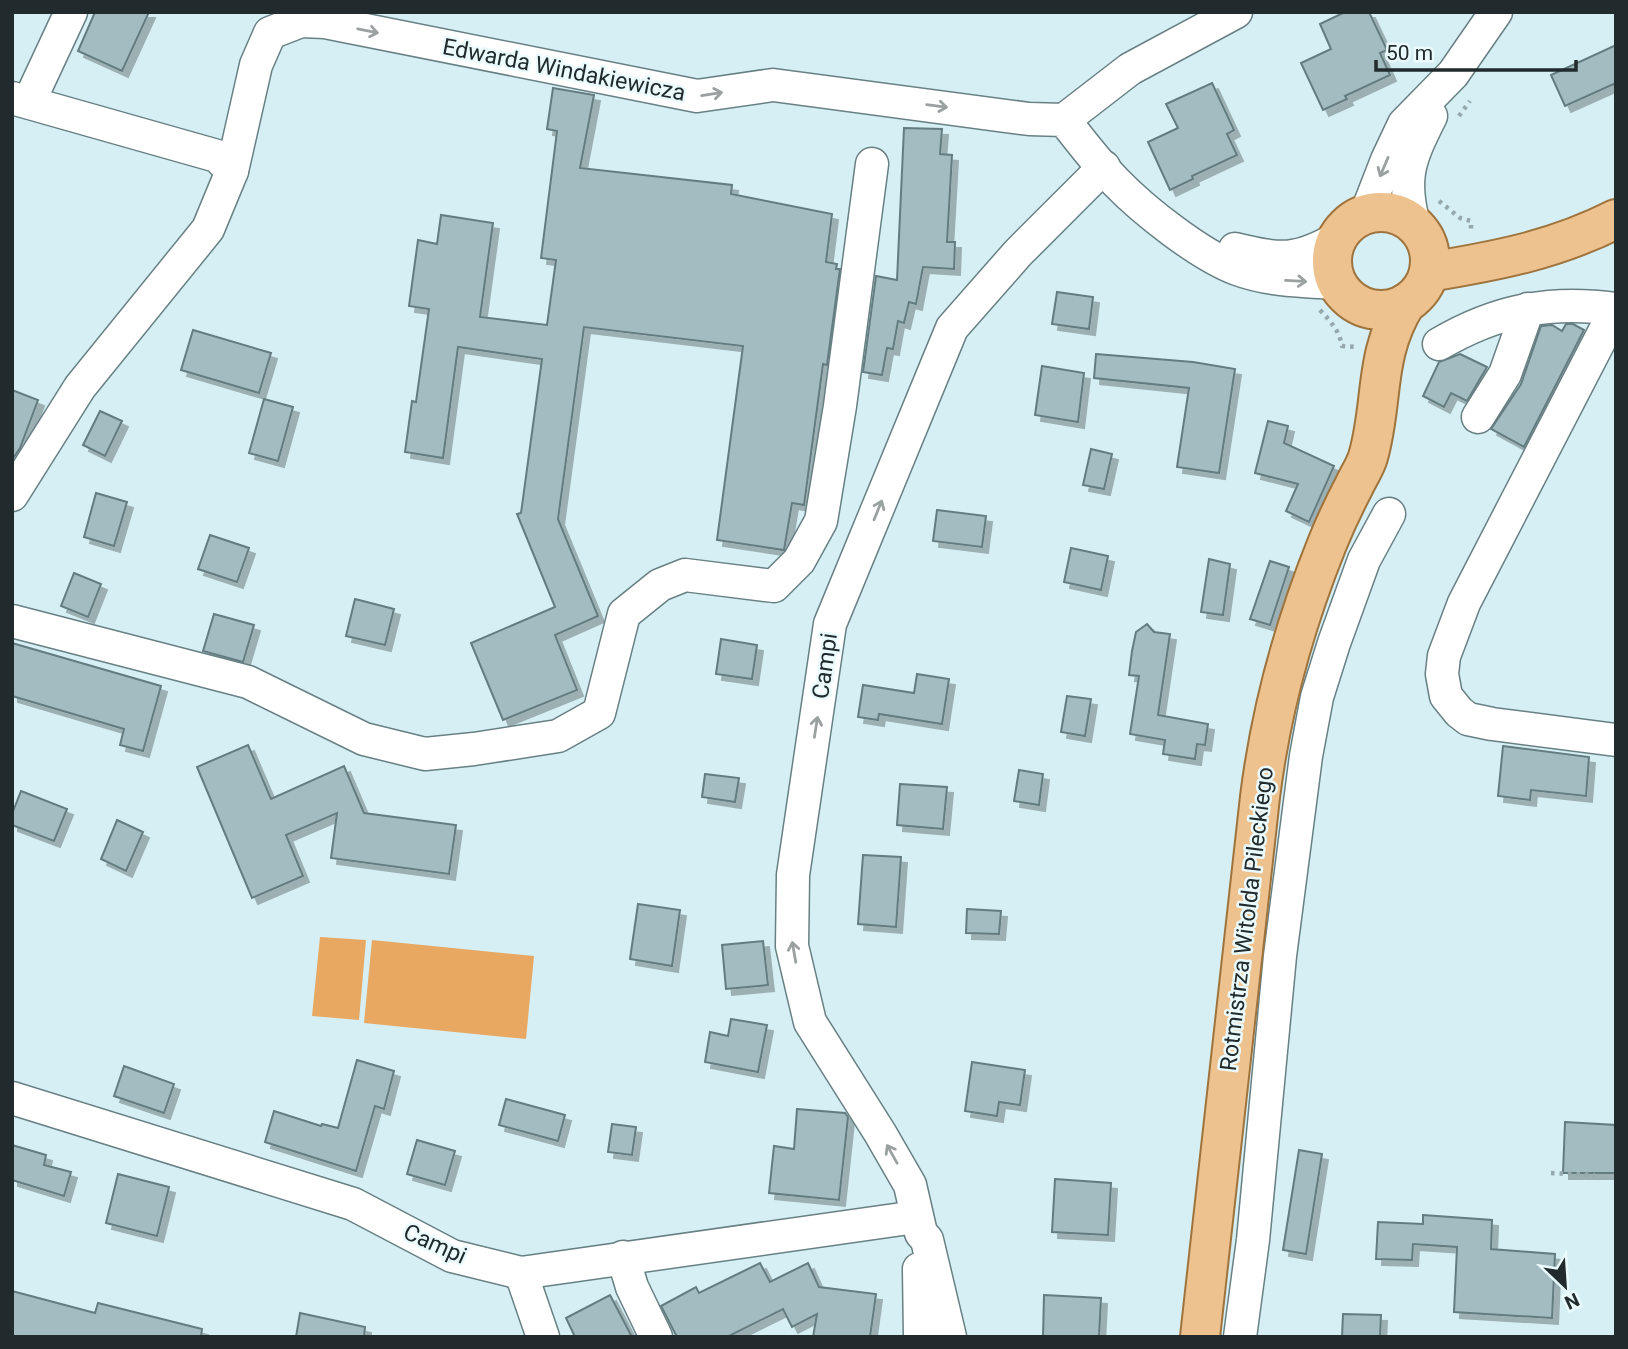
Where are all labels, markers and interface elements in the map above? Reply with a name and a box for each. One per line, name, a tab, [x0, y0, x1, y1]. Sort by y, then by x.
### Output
one-way arrow	[356, 25, 379, 38]
scale bar	[1376, 28, 1576, 72]
street label: Edwarda Windakiewicza	[440, 33, 688, 107]
text: 50 m	[1386, 41, 1433, 65]
one-way arrow	[700, 87, 723, 100]
one-way arrow	[925, 100, 948, 113]
one-way arrow	[1376, 156, 1389, 177]
one-way arrow	[1284, 274, 1307, 287]
one-way arrow	[873, 499, 886, 521]
street label: Campi	[807, 631, 843, 701]
one-way arrow	[810, 716, 823, 738]
street label: Rotmistrza Witolda Pileckiego	[1215, 765, 1279, 1073]
one-way arrow	[787, 941, 800, 964]
one-way arrow	[885, 1145, 899, 1165]
street label: Campi	[399, 1218, 471, 1270]
north arrow	[1530, 1251, 1600, 1321]
text: N	[1561, 1288, 1583, 1314]

